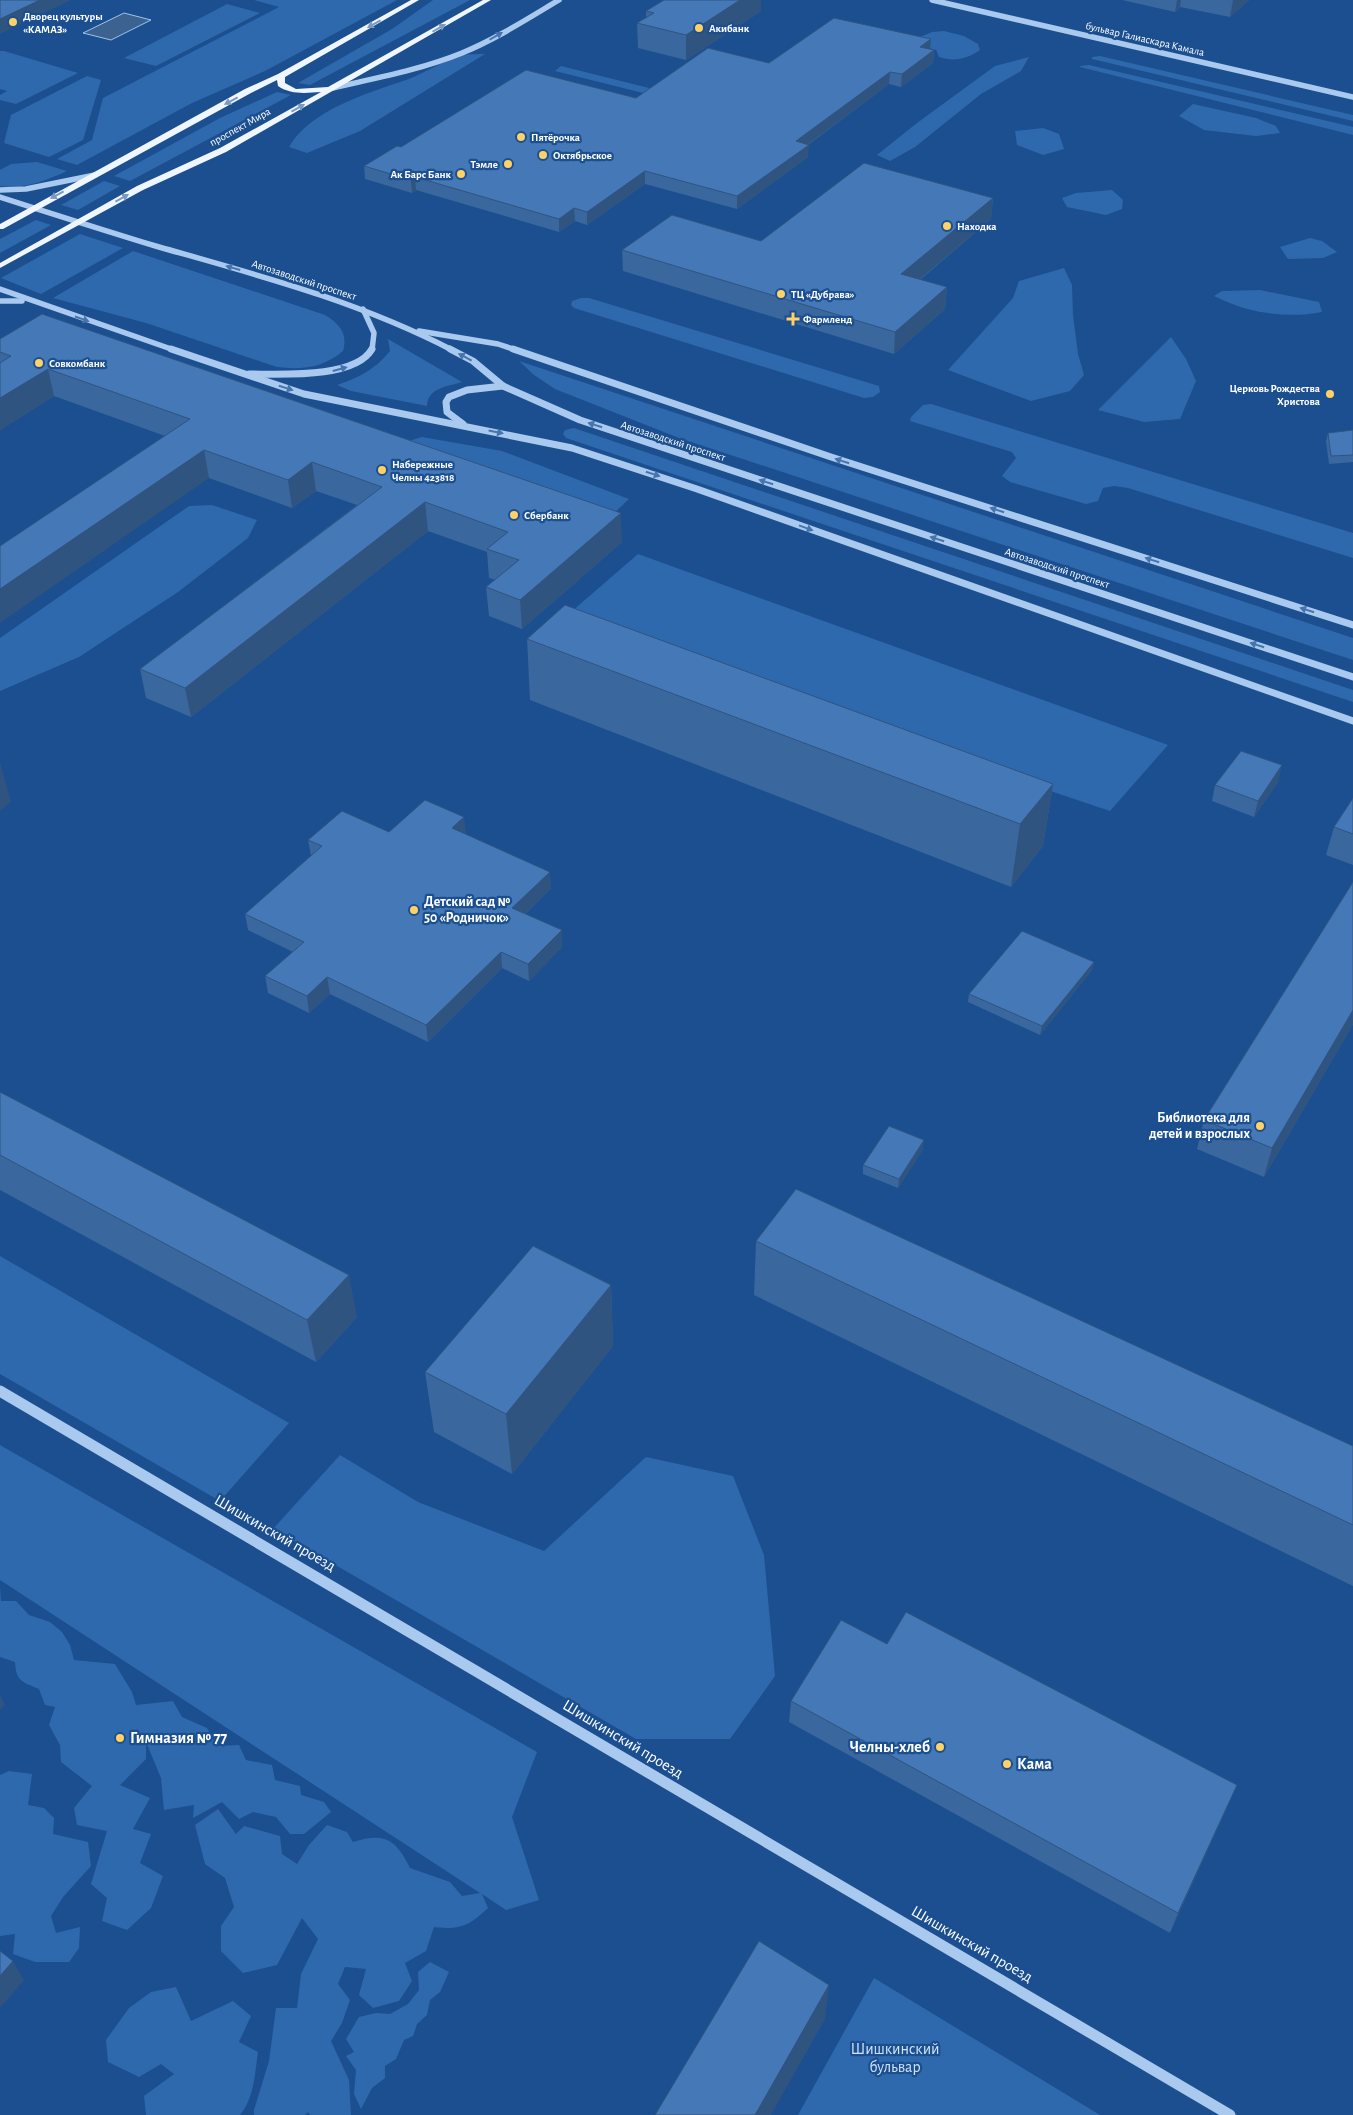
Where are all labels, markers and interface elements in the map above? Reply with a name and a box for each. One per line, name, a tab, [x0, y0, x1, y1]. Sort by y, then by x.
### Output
place label: Дворец культуры «КАМАЗ»	[23, 11, 103, 35]
marker: Дворец культуры «КАМАЗ»	[7, 16, 19, 28]
one-way arrow	[366, 20, 381, 28]
street label: бульвар Галиаскара Камала	[1085, 20, 1205, 58]
marker: Акибанк	[693, 22, 705, 34]
one-way arrow	[432, 23, 446, 32]
place label: Акибанк	[709, 23, 750, 34]
one-way arrow	[489, 32, 502, 41]
one-way arrow	[223, 97, 238, 105]
one-way arrow	[290, 104, 305, 112]
street label: проспект Мира	[208, 106, 272, 148]
marker: Пятёрочка	[515, 131, 527, 143]
place label: Пятёрочка	[531, 132, 580, 143]
marker: Октябрьское	[537, 149, 549, 161]
place label: Октябрьское	[553, 150, 612, 161]
marker: Тэмле	[502, 158, 514, 170]
place label: Тэмле	[471, 159, 498, 170]
marker: Ак Барс Банк	[455, 168, 467, 180]
place label: Ак Барс Банк	[390, 169, 452, 180]
one-way arrow	[51, 191, 64, 200]
one-way arrow	[115, 194, 130, 202]
marker: Находка	[941, 220, 953, 232]
place label: Находка	[957, 221, 996, 232]
street label: Автозаводский проспект	[250, 258, 358, 302]
one-way arrow	[225, 264, 240, 272]
marker: ТЦ «Дубрава»	[775, 288, 787, 300]
place label: ТЦ «Дубрава»	[791, 289, 855, 300]
marker: Фармленд	[787, 313, 799, 325]
place label: Фармленд	[803, 314, 852, 325]
one-way arrow	[75, 315, 90, 323]
one-way arrow	[457, 353, 472, 361]
marker: Совкомбанк	[33, 357, 45, 369]
place label: Совкомбанк	[49, 358, 106, 369]
one-way arrow	[332, 364, 347, 372]
place label: Церковь Рождества Христова	[1229, 383, 1320, 407]
one-way arrow	[278, 385, 293, 392]
marker: Церковь Рождества Христова	[1324, 388, 1336, 400]
street label: Автозаводский проспект	[619, 419, 727, 463]
one-way arrow	[587, 421, 602, 429]
one-way arrow	[488, 429, 504, 437]
one-way arrow	[835, 456, 850, 464]
place label: Набережные Челны 423818	[392, 459, 455, 483]
marker: Набережные Челны 423818	[376, 464, 388, 476]
one-way arrow	[645, 471, 660, 479]
one-way arrow	[758, 478, 773, 485]
one-way arrow	[990, 506, 1005, 513]
marker: Сбербанк	[508, 509, 520, 521]
place label: Сбербанк	[524, 510, 569, 521]
one-way arrow	[799, 524, 814, 532]
one-way arrow	[929, 534, 944, 542]
street label: Автозаводский проспект	[1003, 546, 1111, 590]
one-way arrow	[1144, 556, 1159, 564]
one-way arrow	[1299, 605, 1314, 613]
one-way arrow	[1249, 641, 1264, 649]
place label: Детский сад № 50 «Родничок»	[424, 895, 510, 925]
marker: Детский сад № 50 «Родничок»	[408, 904, 420, 916]
place label: Библиотека для детей и взрослых	[1149, 1111, 1250, 1141]
marker: Библиотека для детей и взрослых	[1254, 1120, 1266, 1132]
street label: Шишкинский проезд	[211, 1492, 339, 1574]
street label: Шишкинский проезд	[560, 1697, 686, 1781]
place label: Гимназия № 77	[130, 1730, 227, 1746]
marker: Гимназия № 77	[114, 1732, 126, 1744]
place label: Челны-хлеб	[850, 1739, 930, 1755]
marker: Челны-хлеб	[934, 1741, 946, 1753]
place label: Кама	[1017, 1756, 1052, 1772]
marker: Кама	[1001, 1758, 1013, 1770]
street label: Шишкинский проезд	[908, 1903, 1036, 1985]
park label: Шишкинский бульвар	[851, 2041, 939, 2076]

